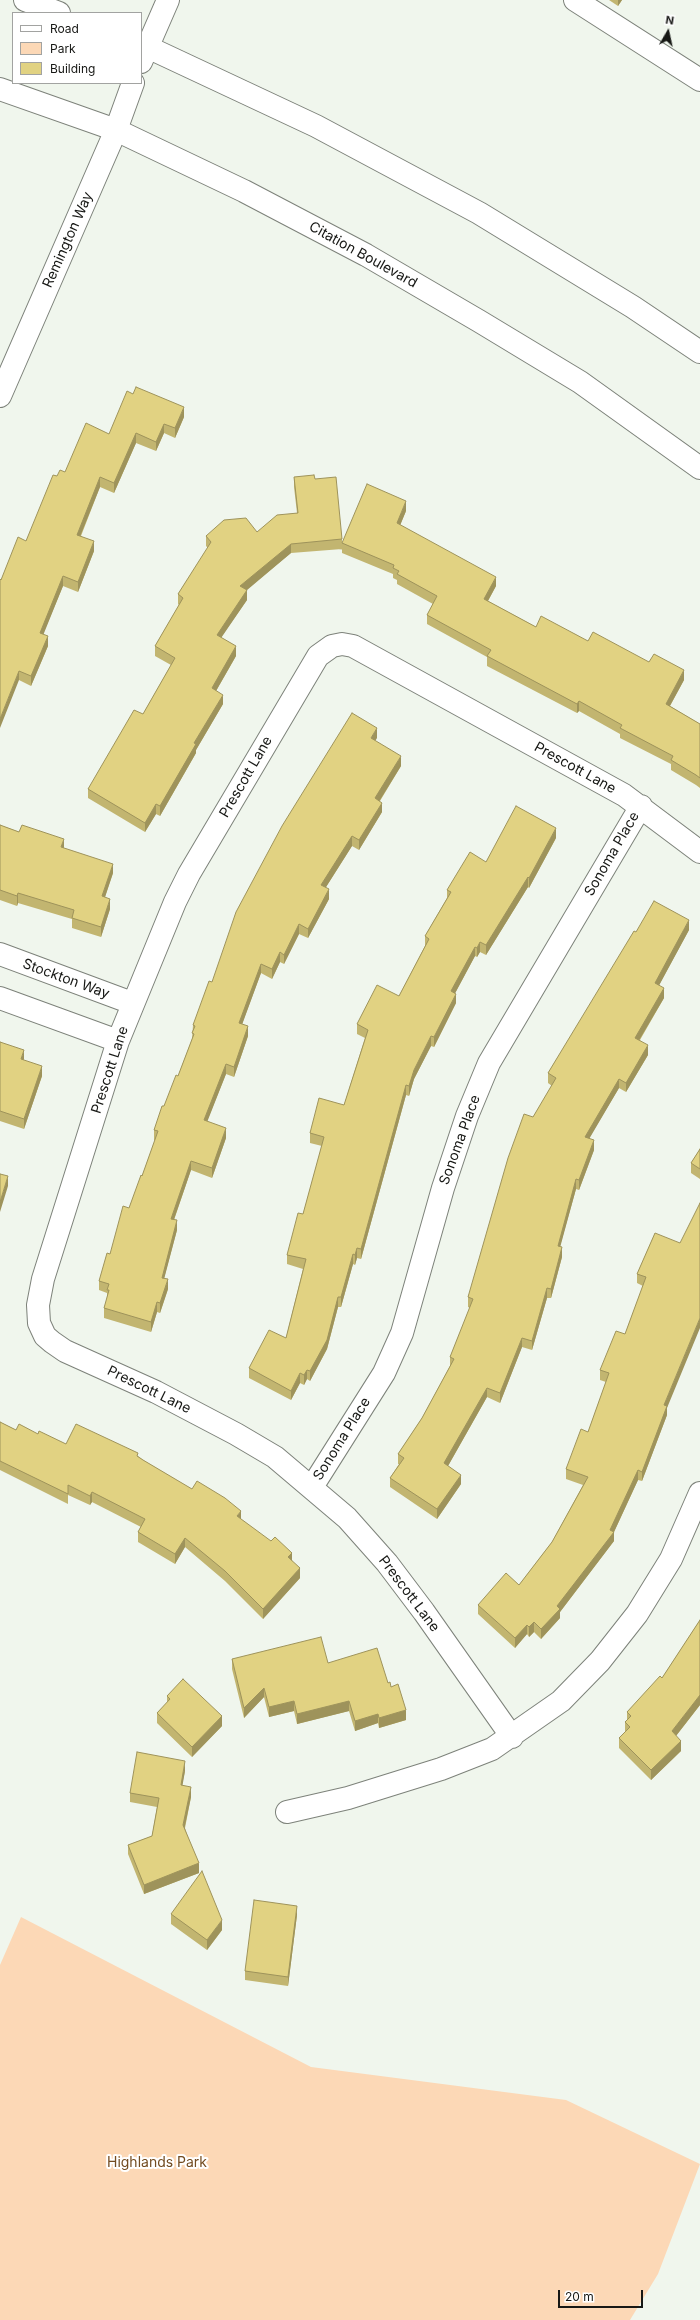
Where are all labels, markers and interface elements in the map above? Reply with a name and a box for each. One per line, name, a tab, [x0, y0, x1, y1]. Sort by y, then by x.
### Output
legend	[12, 12, 142, 84]
north arrow	[648, 12, 688, 52]
text: N	[665, 13, 675, 28]
text: Road	[50, 21, 79, 36]
text: Park	[50, 41, 76, 56]
text: Building	[50, 61, 95, 76]
street label: Remington Way	[39, 189, 97, 291]
street label: Citation Boulevard	[306, 218, 420, 292]
street label: Prescott Lane	[216, 733, 276, 821]
street label: Prescott Lane	[531, 739, 619, 797]
street label: Sonoma Place	[581, 809, 643, 899]
street label: Stockton Way	[20, 956, 112, 1002]
street label: Prescott Lane	[88, 1024, 132, 1116]
street label: Sonoma Place	[436, 1093, 484, 1187]
street label: Prescott Lane	[104, 1363, 194, 1417]
street label: Sonoma Place	[310, 1394, 374, 1484]
street label: Prescott Lane	[375, 1553, 443, 1635]
park label: Highlands Park	[107, 2155, 207, 2171]
scale bar	[560, 2282, 645, 2308]
text: 20 m	[565, 2289, 594, 2304]

